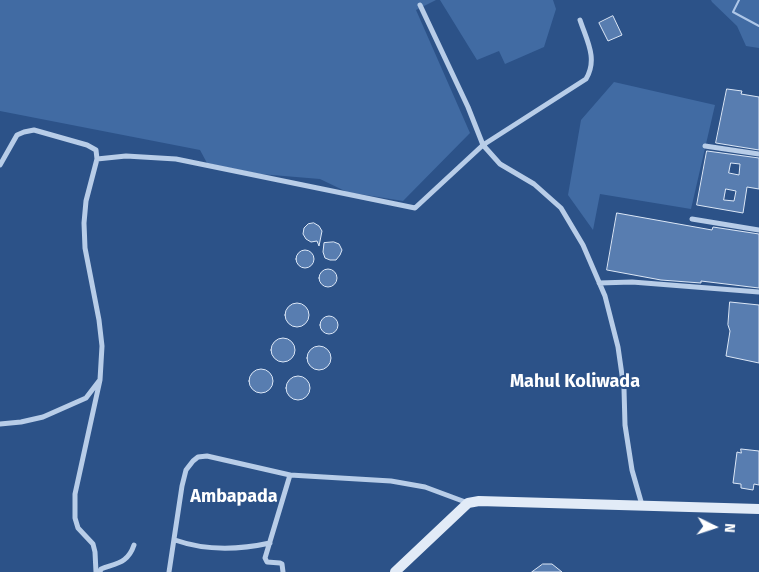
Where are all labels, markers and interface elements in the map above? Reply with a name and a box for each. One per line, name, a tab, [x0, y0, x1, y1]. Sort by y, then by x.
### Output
district label: Mahul Koliwada	[510, 371, 640, 393]
district label: Ambapada	[190, 486, 278, 508]
north arrow	[689, 502, 739, 552]
text: N	[721, 523, 738, 533]

